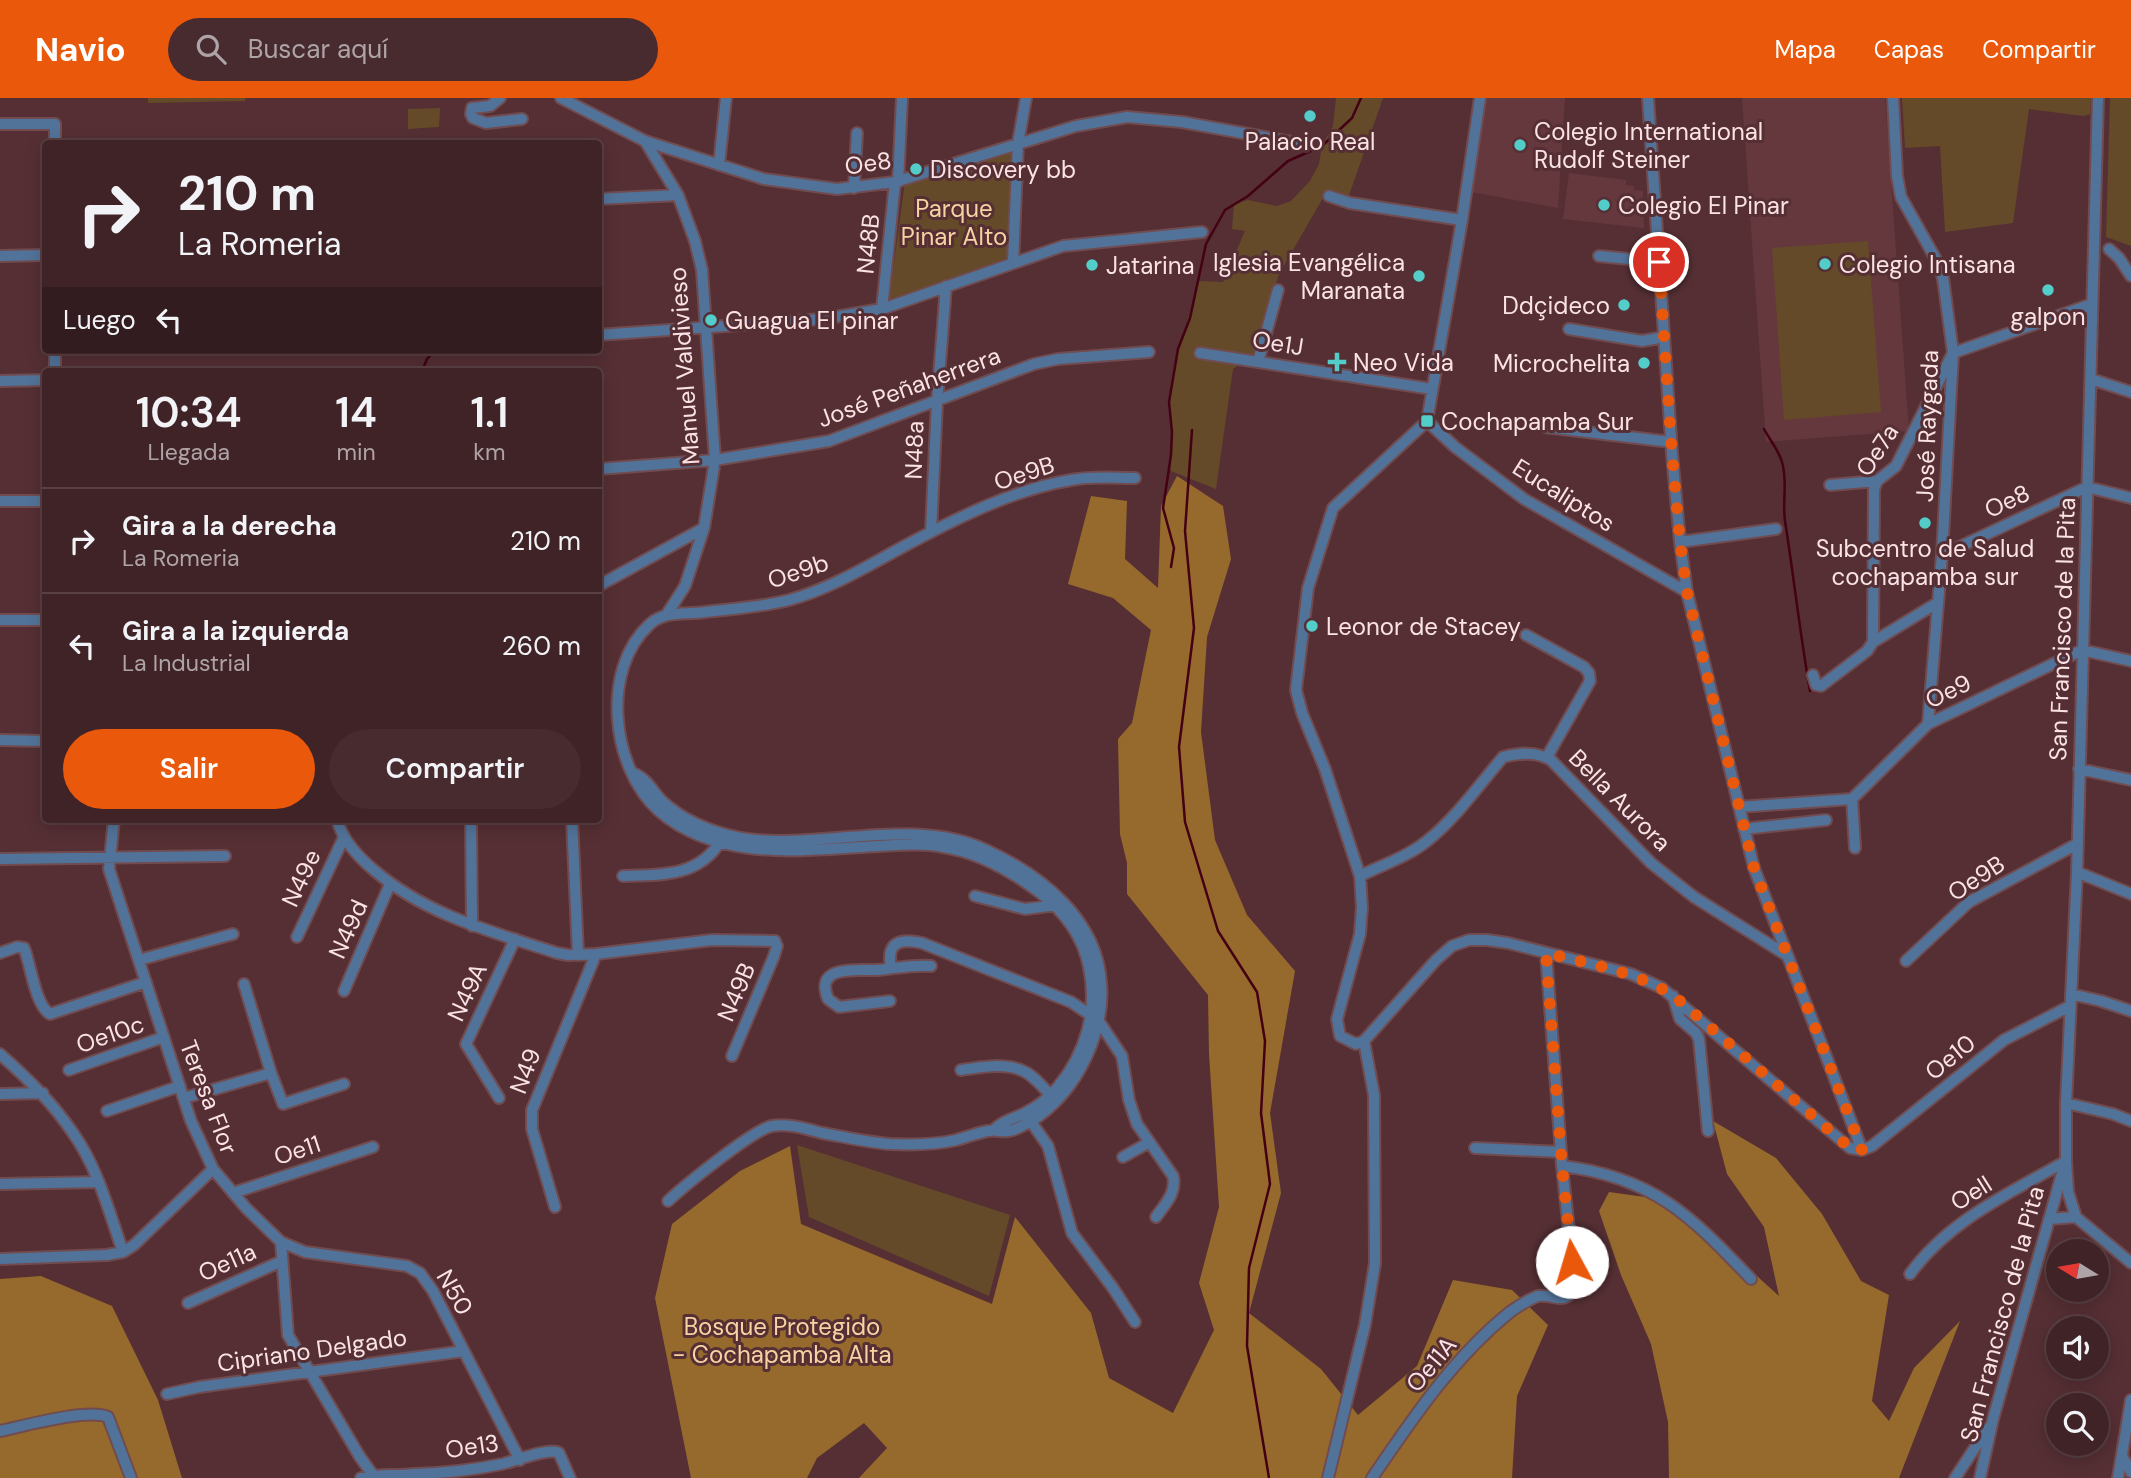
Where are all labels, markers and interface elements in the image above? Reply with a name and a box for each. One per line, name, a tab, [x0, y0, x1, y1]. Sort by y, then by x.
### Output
search box	[168, 18, 658, 81]
text: Navio	[35, 28, 126, 71]
icon: search	[192, 30, 230, 68]
text: Buscar aquí	[248, 32, 388, 66]
text: Mapa	[1774, 34, 1836, 65]
text: Capas	[1874, 34, 1944, 65]
text: Compartir	[1982, 34, 2096, 65]
marker: Palacio Real	[1302, 108, 1318, 124]
place label: Colegio International Rudolf Steiner	[1534, 116, 1763, 175]
place label: Palacio Real	[1245, 126, 1375, 157]
marker: Colegio International Rudolf Steiner	[1512, 137, 1528, 153]
street label: Oe8	[843, 144, 893, 182]
place label: Discovery bb	[930, 154, 1076, 185]
text: 210 m	[178, 161, 316, 225]
marker: Discovery bb	[908, 161, 924, 177]
icon: right	[63, 168, 154, 259]
place label: Colegio El Pinar	[1618, 190, 1789, 221]
park label: Parque Pinar Alto	[901, 193, 1007, 252]
marker: Colegio El Pinar	[1596, 197, 1612, 213]
street label: N48B	[849, 212, 887, 276]
text: La Romeria	[178, 223, 341, 265]
pin	[1629, 232, 1689, 292]
icon: arrive	[1640, 243, 1678, 281]
place label: Iglesia Evangélica Maranata	[1213, 247, 1405, 306]
place label: Colegio Intisana	[1839, 249, 2016, 280]
place label: Jatarina	[1106, 250, 1195, 281]
marker: Colegio Intisana	[1817, 256, 1833, 272]
marker: Jatarina	[1084, 257, 1100, 273]
street label: Manuel Valdivieso	[662, 266, 706, 466]
marker: Iglesia Evangélica Maranata	[1411, 268, 1427, 284]
marker: galpon	[2040, 282, 2056, 298]
place label: Ddçideco	[1502, 290, 1610, 321]
marker: Ddçideco	[1616, 297, 1632, 313]
icon: left	[150, 301, 188, 339]
place label: galpon	[2011, 301, 2085, 332]
text: Luego	[63, 303, 136, 337]
place label: Guagua El pinar	[725, 305, 898, 336]
marker: Guagua El pinar	[703, 312, 719, 328]
street label: Oe1J	[1250, 324, 1306, 362]
street label: José Peñaherrera	[813, 340, 1005, 434]
place label: Neo Vida	[1353, 347, 1454, 378]
place label: Microchelita	[1493, 348, 1630, 379]
street label: José Raygada	[1909, 349, 1945, 503]
marker: Neo Vida	[1327, 352, 1347, 372]
marker: Microchelita	[1636, 355, 1652, 371]
text: 10:34	[136, 385, 242, 440]
text: 14	[335, 385, 377, 440]
text: 1.1	[470, 385, 508, 440]
place label: Cochapamba Sur	[1441, 406, 1634, 437]
marker: Cochapamba Sur	[1419, 413, 1435, 429]
street label: Oe7a	[1849, 418, 1905, 482]
street label: N48a	[897, 420, 931, 480]
text: Llegada	[147, 437, 230, 467]
text: min	[336, 437, 376, 467]
text: km	[473, 437, 505, 467]
street label: Oe9B	[990, 449, 1058, 497]
street label: Eucaliptos	[1507, 451, 1621, 539]
street label: Oe8	[1979, 477, 2035, 525]
street label: San Francisco de la Pita	[2042, 497, 2082, 761]
text: Gira a la derecha	[122, 509, 337, 543]
marker: Subcentro de Salud cochapamba sur	[1917, 515, 1933, 531]
icon: right	[63, 522, 101, 560]
text: 210 m	[510, 524, 581, 558]
place label: Subcentro de Salud cochapamba sur	[1816, 533, 2034, 592]
text: La Romeria	[122, 543, 239, 573]
street label: Oe9b	[764, 547, 832, 595]
place label: Leonor de Stacey	[1326, 611, 1521, 642]
text: Gira a la izquierda	[122, 614, 349, 648]
marker: Leonor de Stacey	[1304, 618, 1320, 634]
icon: left	[63, 627, 101, 665]
text: 260 m	[502, 629, 581, 663]
text: La Industrial	[122, 648, 251, 678]
street label: Oe9	[1920, 667, 1976, 715]
button: Salir	[63, 729, 315, 809]
button: Compartir	[329, 729, 581, 809]
street label: Bella Aurora	[1562, 742, 1678, 858]
street label: N49e	[274, 844, 328, 912]
street label: Oe9B	[1942, 848, 2010, 908]
street label: N49d	[321, 895, 375, 963]
street label: N49A	[440, 958, 494, 1026]
street label: N49B	[710, 958, 762, 1026]
street label: Oe10c	[72, 1008, 148, 1060]
street label: Oe10	[1918, 1027, 1982, 1087]
street label: Teresa Flor	[173, 1036, 245, 1159]
street label: N49	[502, 1044, 548, 1098]
street label: Oe11	[270, 1128, 324, 1172]
street label: Oell	[1945, 1168, 1997, 1218]
street label: San Francisco de la Pita	[1953, 1183, 2051, 1445]
position arrow	[1535, 1225, 1609, 1299]
street label: Oe11a	[193, 1236, 261, 1288]
north arrow	[2046, 1239, 2109, 1302]
map controls	[2046, 1239, 2109, 1456]
street label: N50	[430, 1264, 480, 1320]
park label: Bosque Protegido - Cochapamba Alta	[672, 1311, 892, 1370]
button: sound	[2046, 1316, 2109, 1379]
street label: Cipriano Delgado	[215, 1321, 409, 1379]
street label: Oe11A	[1399, 1330, 1463, 1398]
button: search	[2046, 1393, 2109, 1456]
street label: Oe13	[443, 1427, 501, 1465]

